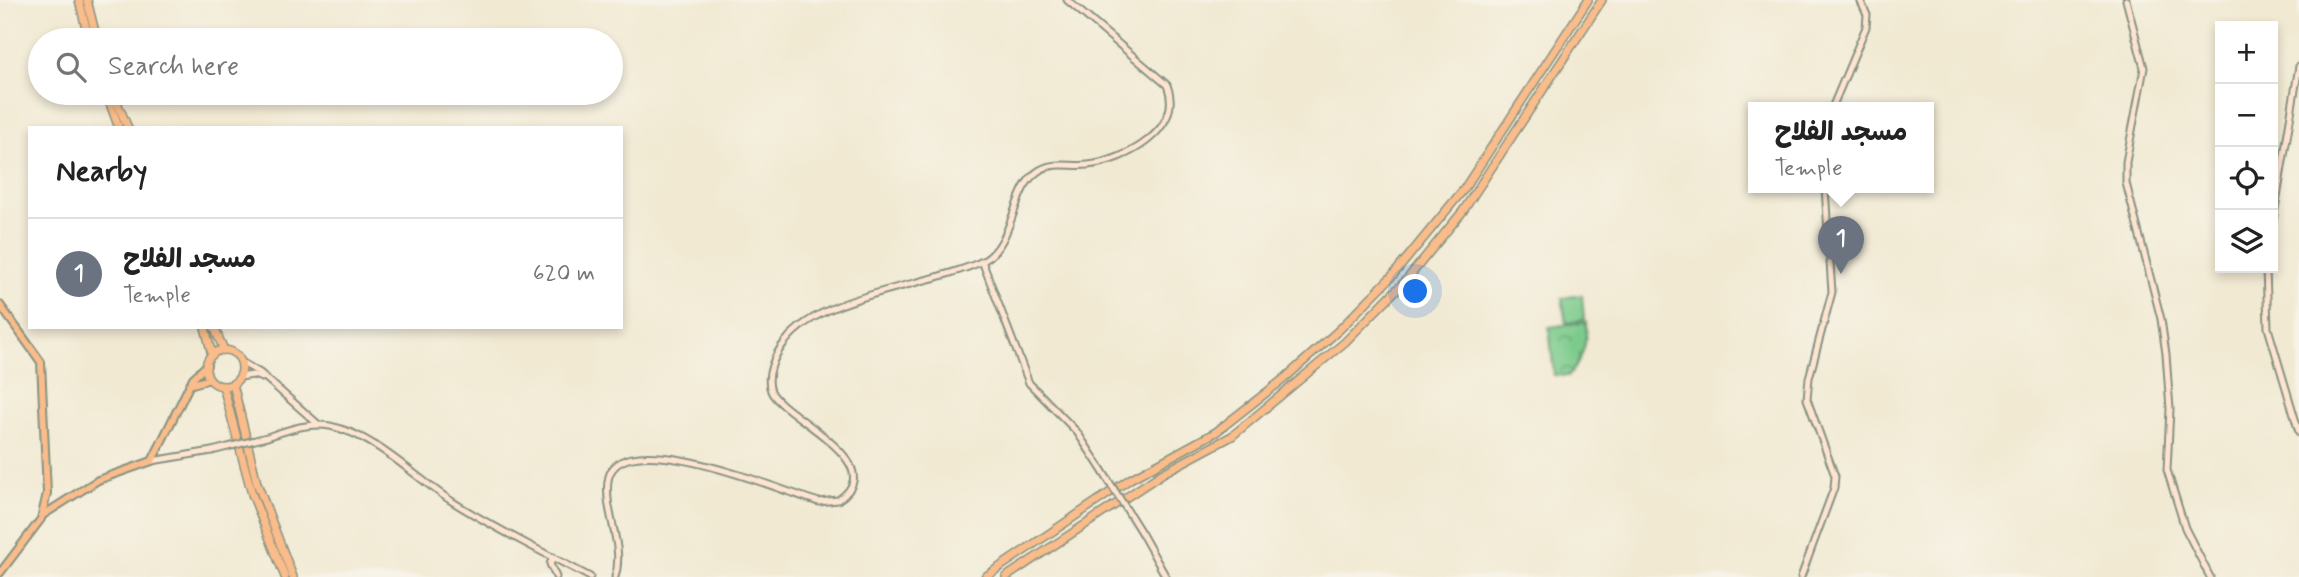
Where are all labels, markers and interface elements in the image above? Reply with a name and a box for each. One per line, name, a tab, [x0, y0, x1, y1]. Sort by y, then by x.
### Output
map controls	[2215, 21, 2278, 273]
button: +	[2215, 21, 2278, 84]
search box	[28, 28, 623, 105]
icon: search	[52, 48, 90, 86]
text: Search here	[108, 50, 239, 84]
button: −	[2215, 84, 2278, 147]
popup	[1748, 102, 1934, 193]
text: مسجد الفلاح	[1775, 116, 1907, 150]
button: locate	[2215, 147, 2278, 210]
text: Nearby	[56, 152, 147, 191]
text: Temple	[1775, 154, 1843, 184]
button: layers	[2215, 210, 2278, 273]
pin: 1	[1818, 216, 1864, 274]
text: مسجد الفلاح	[123, 243, 256, 277]
text: 1	[74, 259, 84, 289]
text: 620 m	[533, 259, 595, 289]
your location	[1398, 274, 1432, 308]
text: Temple	[123, 281, 191, 311]

